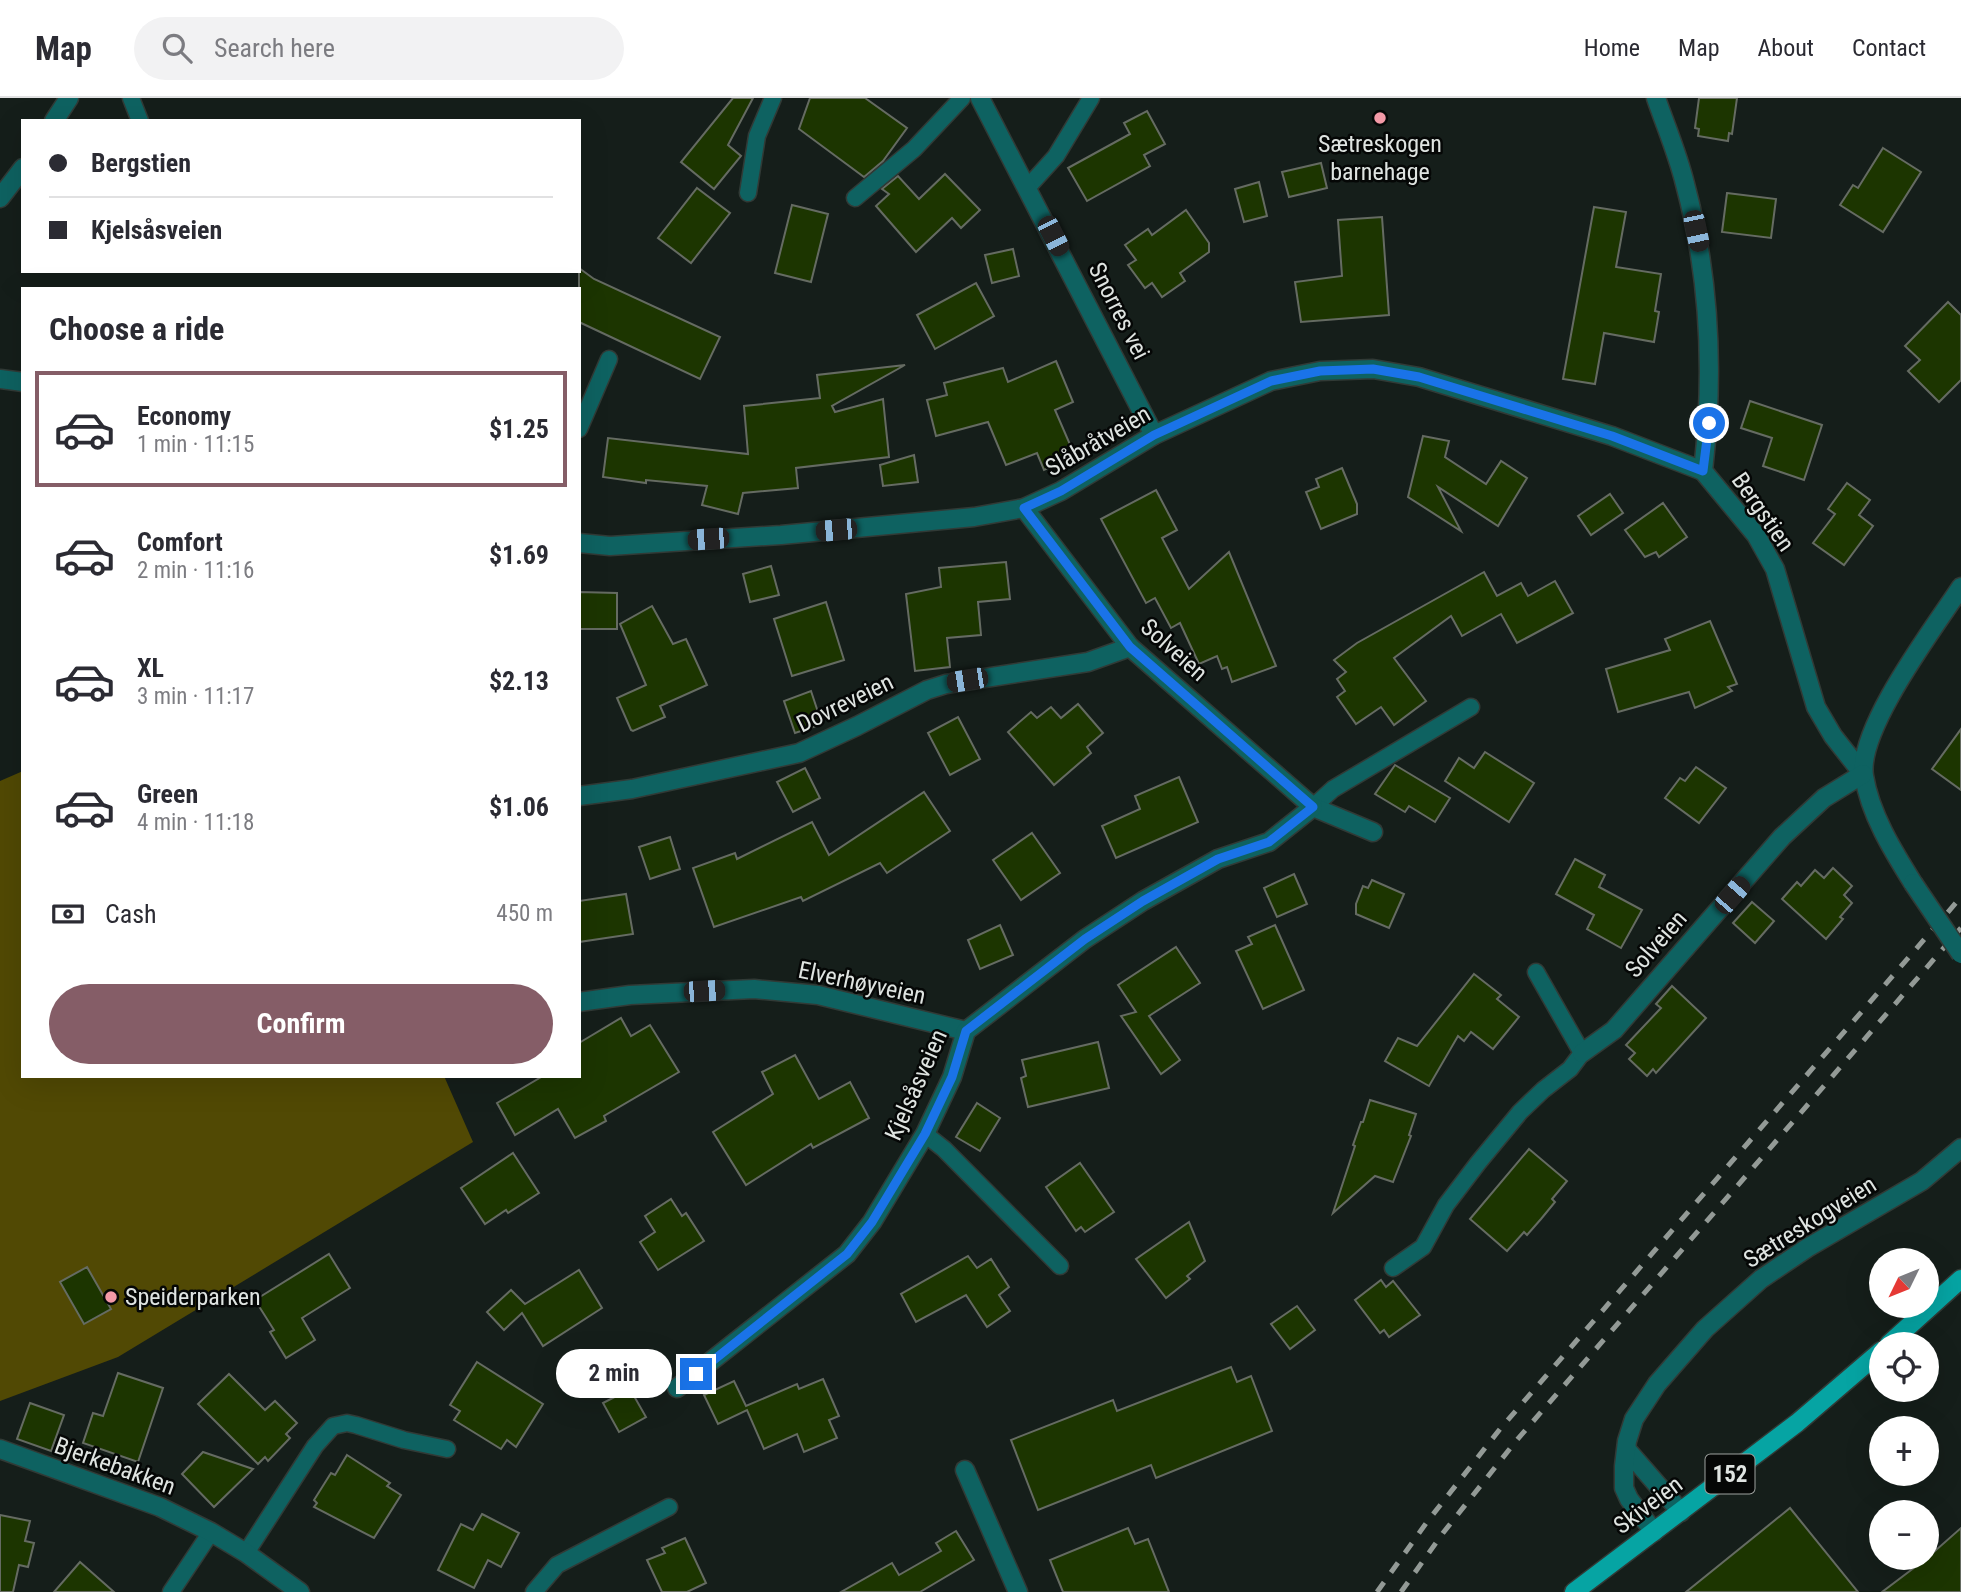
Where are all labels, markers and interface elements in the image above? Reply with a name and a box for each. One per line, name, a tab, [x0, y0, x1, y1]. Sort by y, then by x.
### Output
search box	[134, 17, 624, 80]
text: Map	[35, 29, 92, 68]
icon: search	[158, 29, 196, 67]
text: Search here	[214, 33, 335, 63]
text: Home	[1584, 34, 1640, 62]
text: Map	[1678, 34, 1720, 62]
text: About	[1758, 34, 1814, 62]
text: Contact	[1852, 34, 1926, 62]
marker: Sætreskogen barnehage	[1372, 110, 1388, 126]
place label: Sætreskogen barnehage	[1318, 130, 1442, 186]
text: Bergstien	[91, 148, 191, 178]
car	[1682, 208, 1711, 254]
car	[1035, 213, 1072, 259]
text: Kjelsåsveien	[91, 215, 222, 245]
street label: Snorres vei	[1083, 258, 1155, 364]
text: Choose a ride	[49, 310, 224, 348]
icon: car	[53, 398, 116, 461]
street label: Slåbråtveien	[1041, 400, 1155, 482]
text: Economy	[137, 401, 231, 431]
route start	[1693, 407, 1725, 439]
text: $1.25	[489, 414, 549, 444]
text: 1 min · 11:15	[137, 431, 254, 458]
street label: Bergstien	[1726, 467, 1800, 557]
car	[815, 518, 858, 542]
icon: car	[53, 524, 116, 587]
text: Comfort	[137, 527, 223, 557]
car	[687, 527, 730, 551]
text: $1.69	[489, 540, 549, 570]
text: 2 min · 11:16	[137, 557, 254, 584]
street label: Solveien	[1135, 613, 1213, 687]
icon: car	[53, 650, 116, 713]
text: XL	[137, 653, 164, 683]
text: $2.13	[489, 666, 549, 696]
car	[945, 666, 990, 694]
street label: Dovreveien	[792, 668, 898, 738]
text: 3 min · 11:17	[137, 683, 254, 710]
icon: car	[53, 776, 116, 839]
text: Green	[137, 779, 198, 809]
text: $1.06	[489, 792, 549, 822]
text: 4 min · 11:18	[137, 809, 254, 836]
car	[1711, 872, 1754, 918]
icon: cash	[49, 895, 87, 933]
text: Cash	[105, 899, 157, 929]
text: 450 m	[496, 900, 553, 927]
street label: Solveien	[1619, 905, 1693, 983]
street label: Elverhøyveien	[796, 956, 928, 1010]
car	[683, 979, 726, 1003]
button: Confirm	[49, 984, 553, 1064]
street label: Kjelsåsveien	[879, 1025, 953, 1145]
street label: Sætreskogveien	[1739, 1170, 1881, 1274]
north arrow	[1869, 1248, 1939, 1318]
map controls	[1869, 1248, 1939, 1570]
place label: Speiderparken	[125, 1283, 261, 1311]
marker: Speiderparken	[103, 1289, 119, 1305]
button: locate	[1869, 1332, 1939, 1402]
callout: 2 min	[556, 1350, 672, 1398]
route end	[680, 1358, 712, 1390]
text: 2 min	[588, 1360, 640, 1387]
button: +	[1869, 1416, 1939, 1486]
street label: Bjerkebakken	[51, 1431, 179, 1501]
road number: 152	[1706, 1455, 1754, 1494]
street label: Skiveien	[1608, 1470, 1688, 1540]
button: −	[1869, 1500, 1939, 1570]

